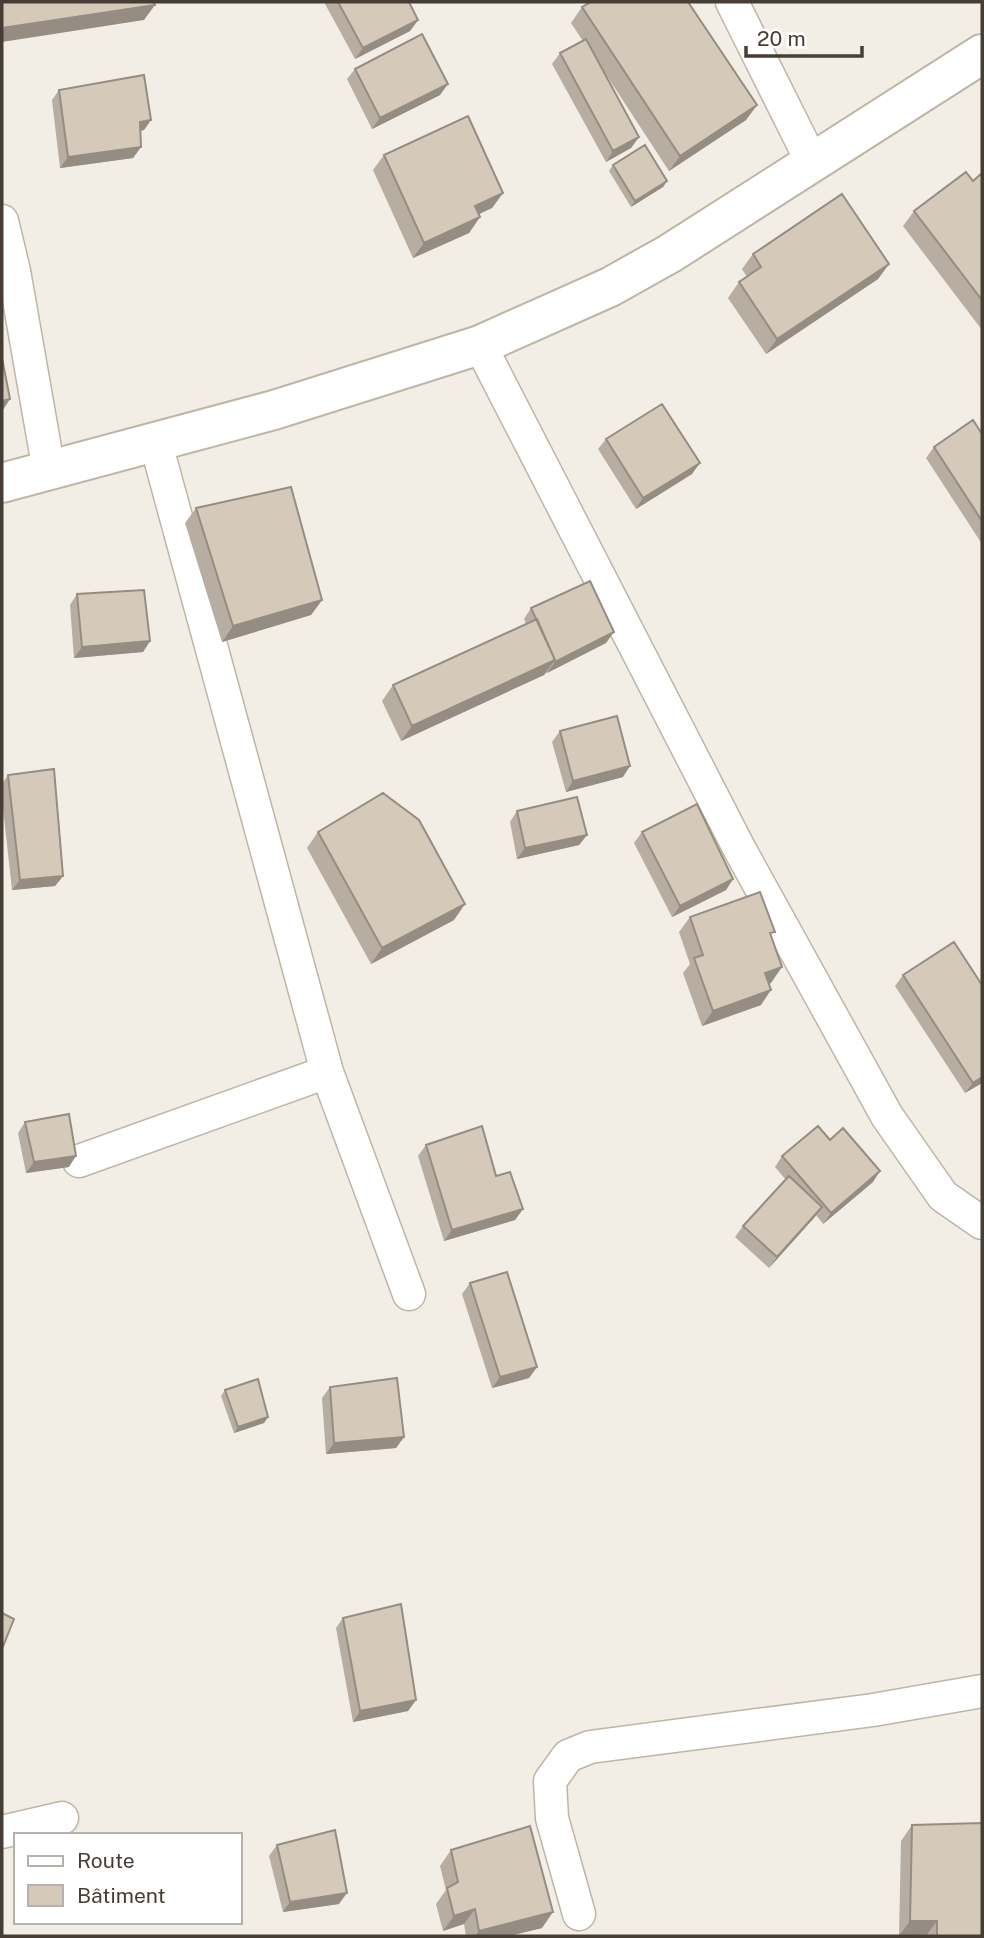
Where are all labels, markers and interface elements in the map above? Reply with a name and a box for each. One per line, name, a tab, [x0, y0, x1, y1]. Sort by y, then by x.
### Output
scale bar	[746, 14, 862, 58]
text: 20 m	[757, 26, 806, 51]
legend	[14, 1833, 242, 1924]
text: Route	[77, 1848, 135, 1873]
text: Bâtiment	[77, 1883, 166, 1908]

